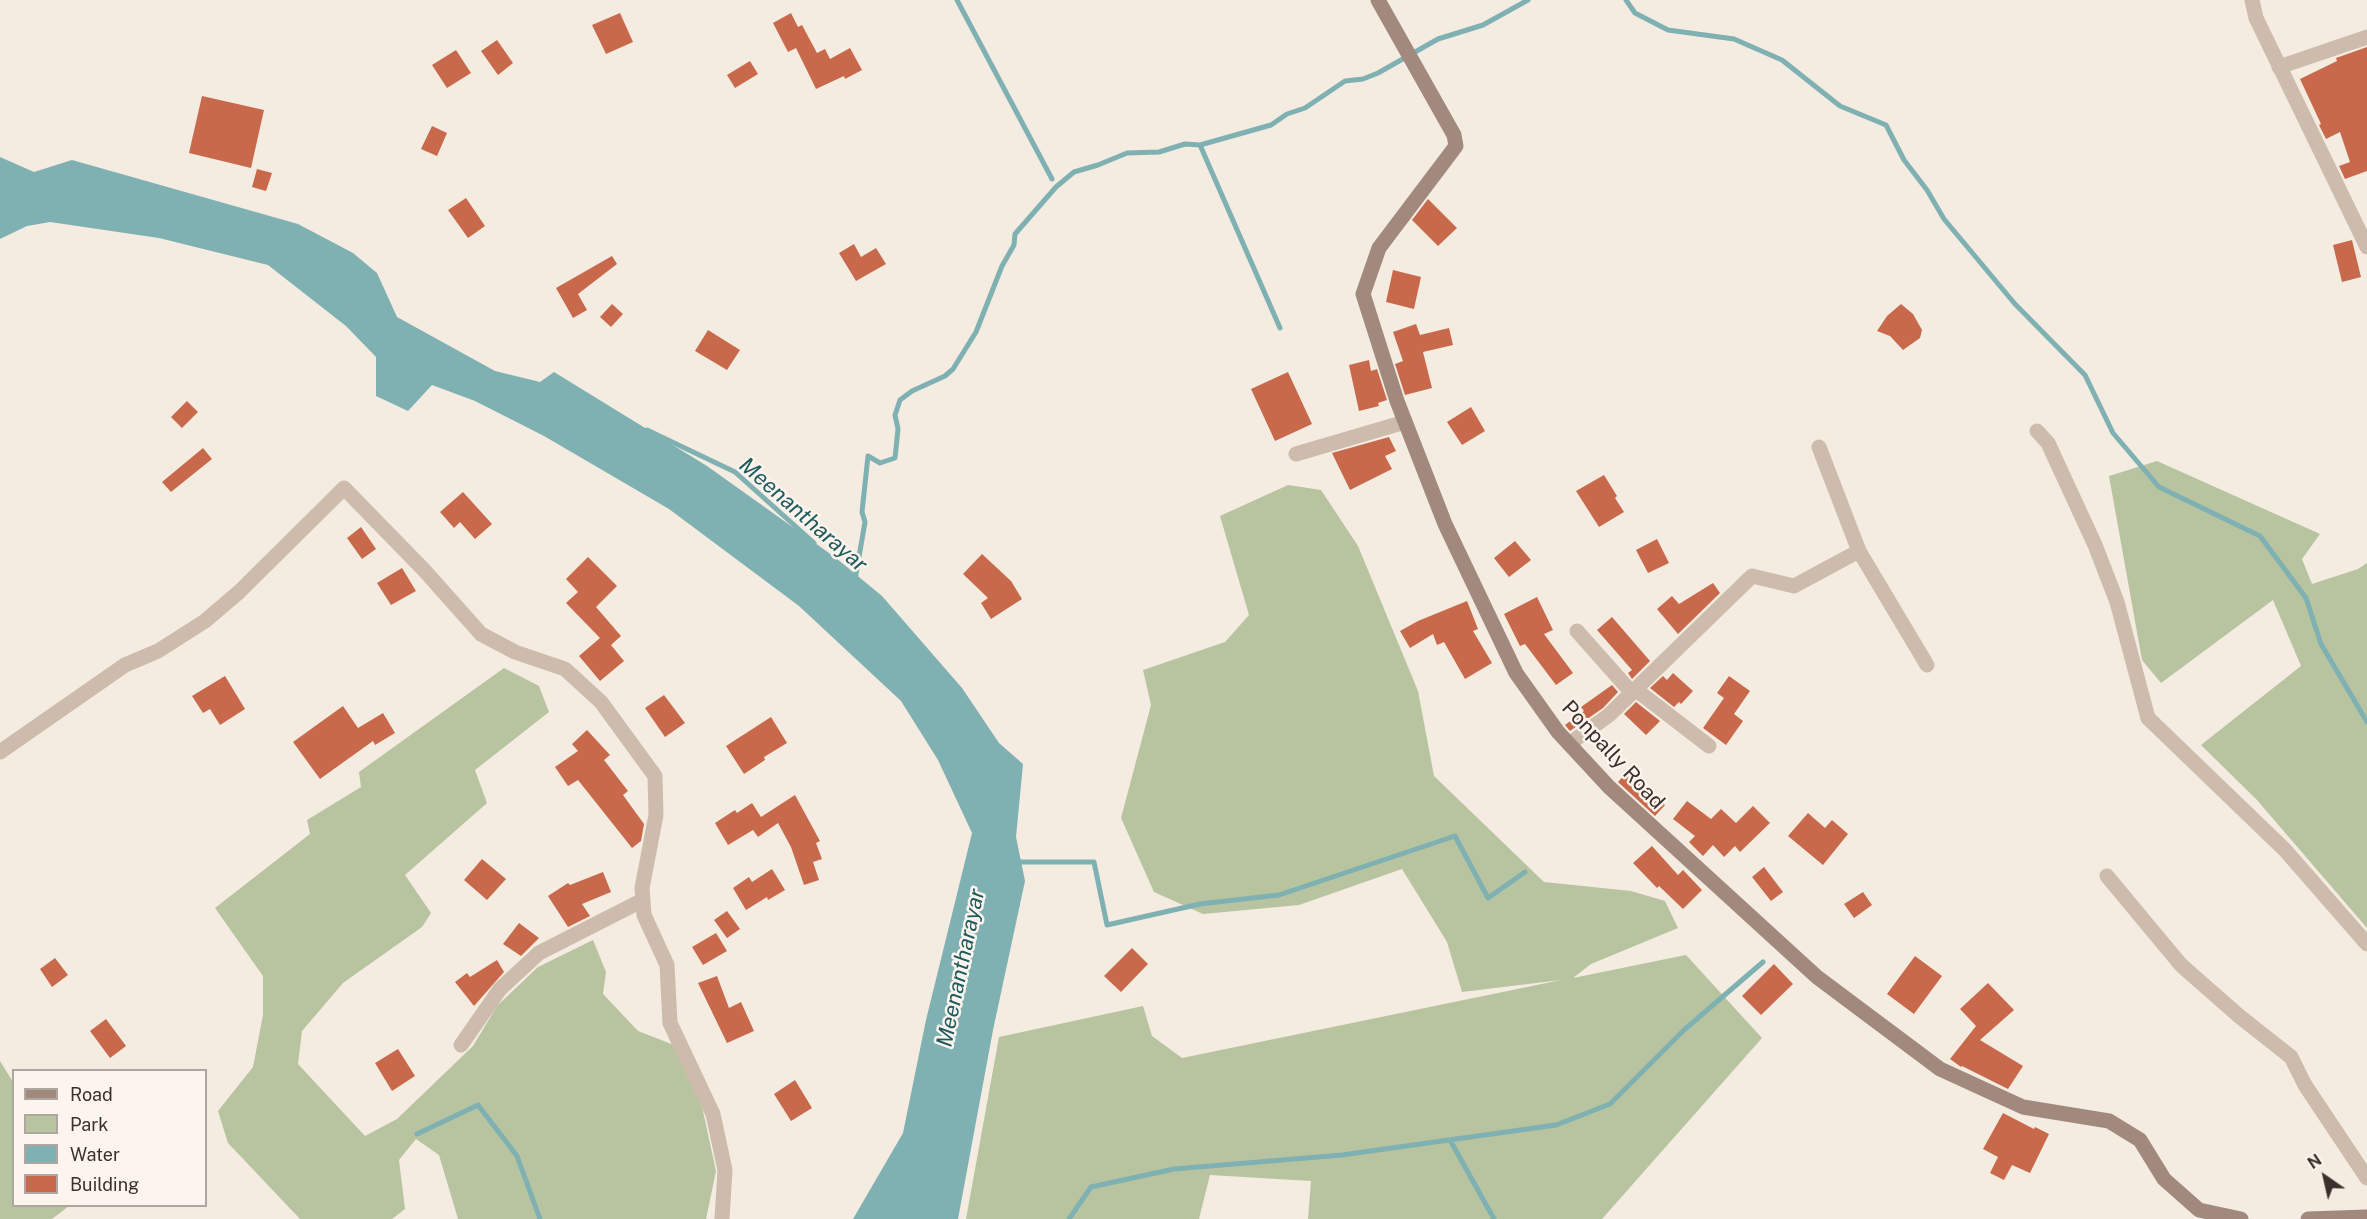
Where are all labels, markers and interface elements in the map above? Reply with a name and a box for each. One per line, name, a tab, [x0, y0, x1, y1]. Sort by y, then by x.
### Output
water label: Meenantharayar	[734, 452, 872, 578]
street label: Ponpally Road	[1556, 695, 1670, 815]
water label: Meenantharayar	[931, 887, 991, 1049]
legend	[12, 1069, 207, 1207]
text: Road	[70, 1084, 113, 1105]
text: Park	[70, 1114, 108, 1135]
text: Water	[70, 1144, 120, 1165]
north arrow	[2295, 1147, 2355, 1207]
text: N	[2304, 1150, 2325, 1173]
text: Building	[70, 1174, 139, 1195]

